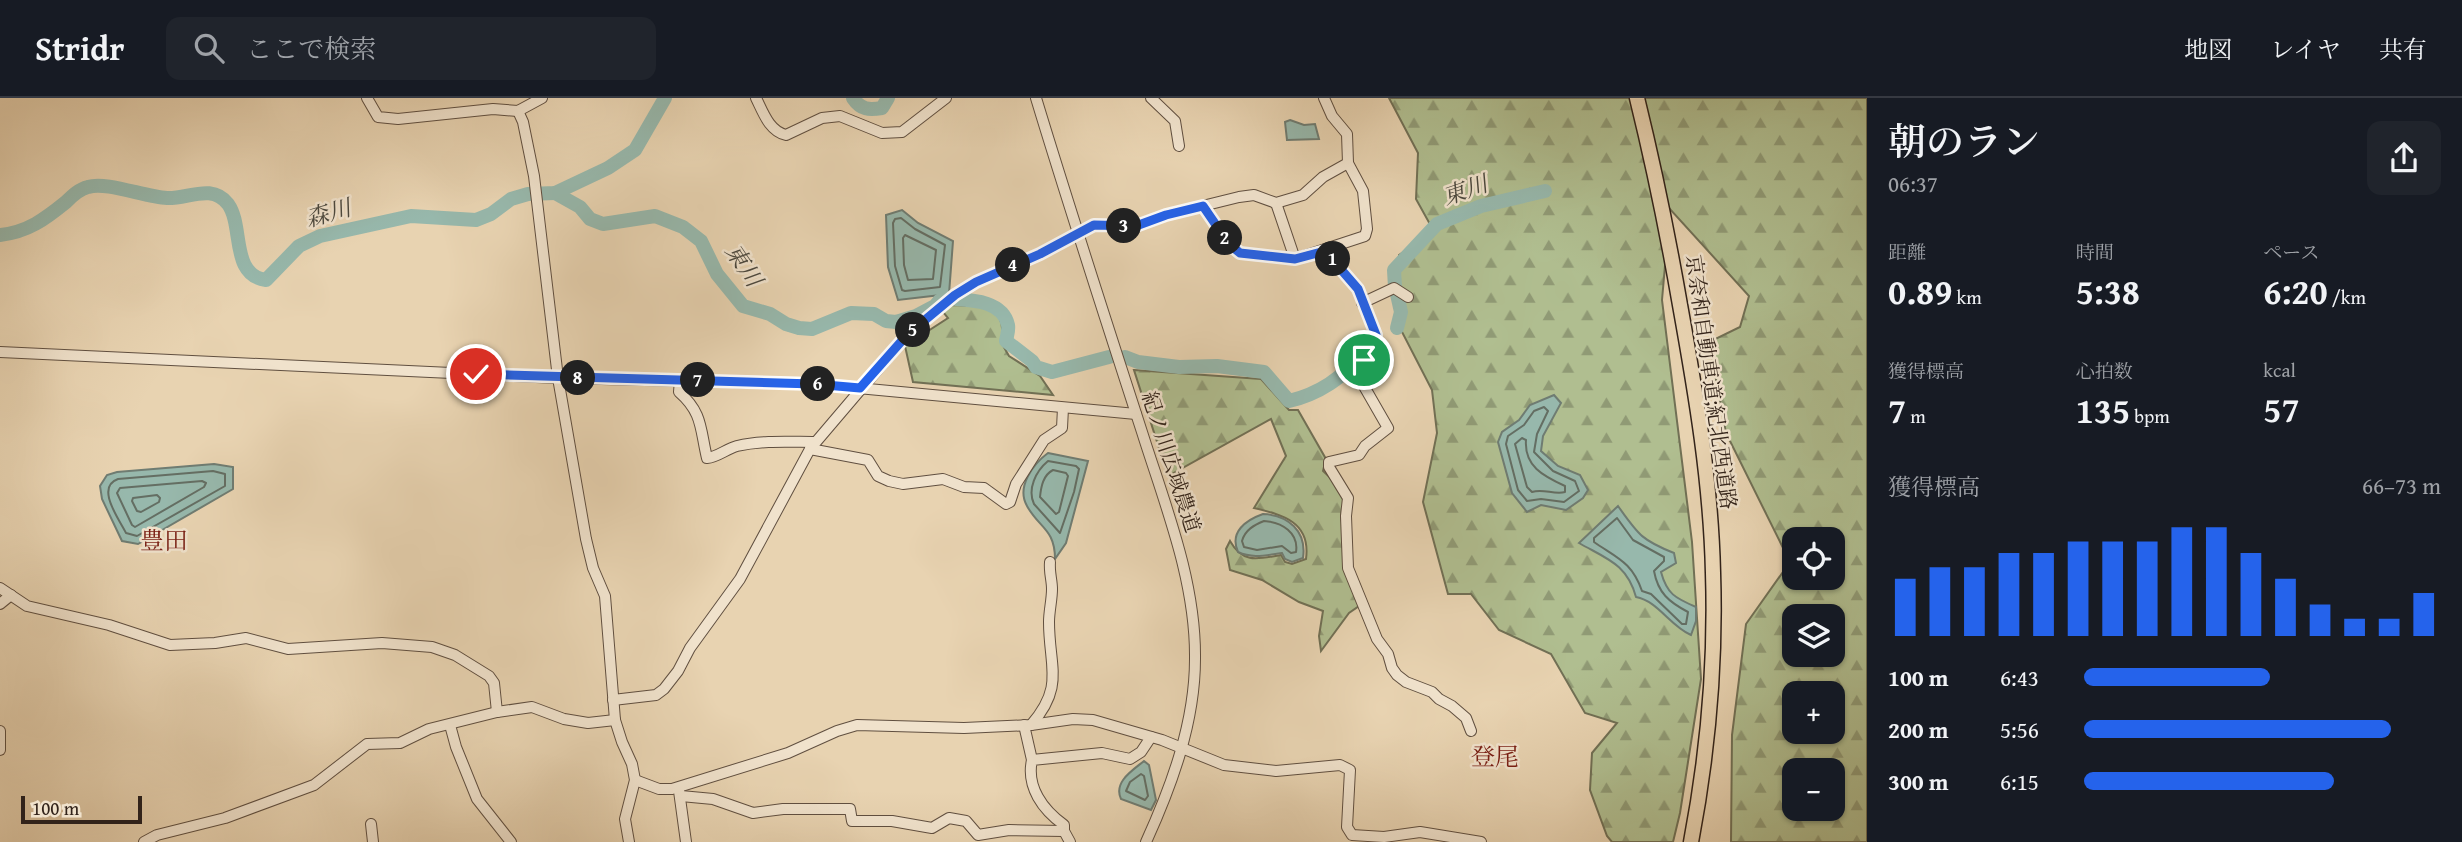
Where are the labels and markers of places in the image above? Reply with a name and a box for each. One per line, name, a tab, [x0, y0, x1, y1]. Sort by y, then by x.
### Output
pin: 3	[1106, 208, 1142, 244]
pin: 2	[1208, 220, 1242, 256]
pin: 1	[1316, 242, 1350, 276]
pin: 4	[996, 248, 1030, 282]
pin: 5	[895, 313, 930, 348]
pin	[1334, 330, 1394, 390]
pin	[446, 344, 506, 404]
pin: 8	[560, 360, 596, 396]
pin: 7	[680, 362, 716, 398]
pin: 6	[800, 366, 836, 402]

